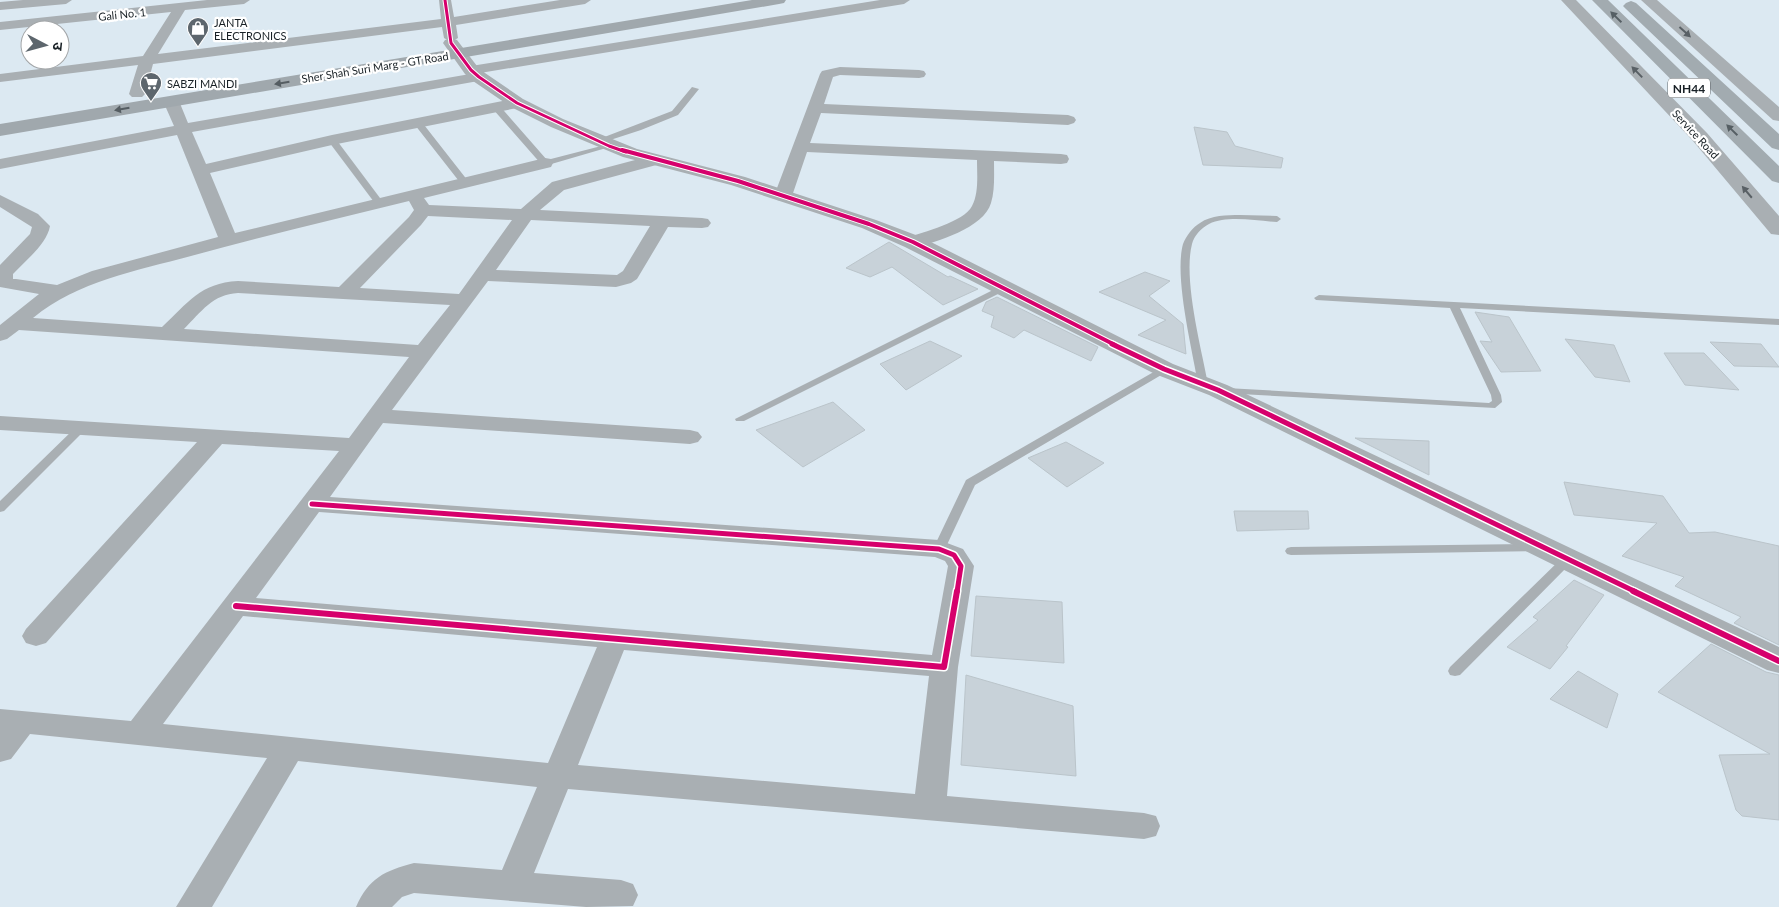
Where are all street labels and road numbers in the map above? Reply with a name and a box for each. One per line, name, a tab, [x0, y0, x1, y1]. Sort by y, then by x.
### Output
street label: Gali No. 1	[98, 5, 146, 23]
street label: Sher Shah Suri Marg - GT Road	[301, 49, 449, 85]
road number: NH44	[1668, 78, 1710, 98]
street label: Service Road	[1670, 107, 1722, 161]

